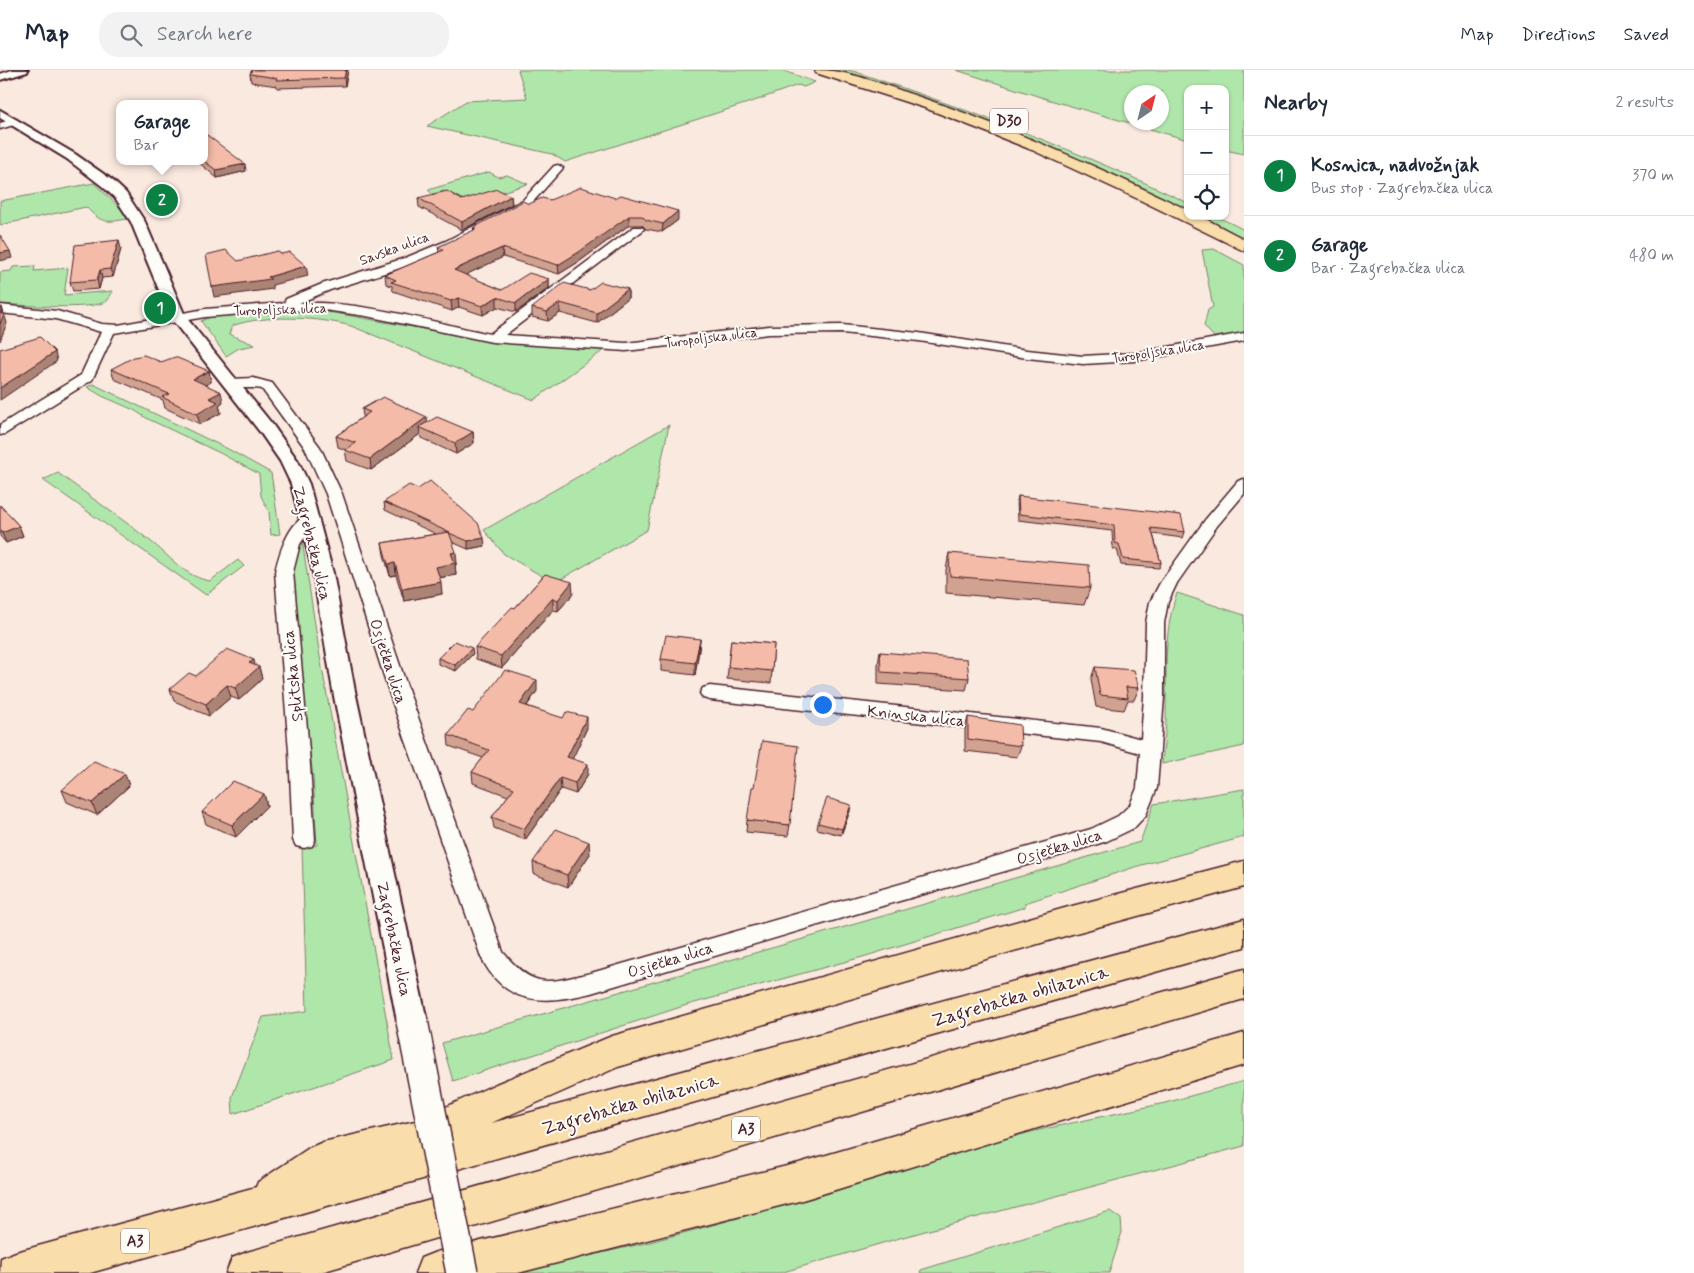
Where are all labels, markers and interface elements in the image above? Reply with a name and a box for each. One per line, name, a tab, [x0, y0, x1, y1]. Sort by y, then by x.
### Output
search box	[99, 12, 449, 57]
text: Map	[25, 19, 69, 50]
icon: search	[117, 21, 145, 49]
text: Search here	[157, 22, 253, 47]
text: Map	[1461, 23, 1494, 47]
text: Directions	[1522, 23, 1596, 47]
text: Saved	[1624, 23, 1669, 47]
north arrow	[1124, 85, 1169, 130]
map controls	[1184, 85, 1229, 220]
button: +	[1184, 85, 1229, 130]
text: Nearby	[1264, 89, 1328, 117]
text: 2 results	[1616, 92, 1674, 113]
popup	[116, 100, 208, 165]
road number: D30	[990, 108, 1028, 134]
text: Garage	[134, 110, 190, 135]
button: −	[1184, 130, 1229, 175]
text: Bar	[134, 135, 159, 156]
text: Kosnica, nadvožnjak	[1311, 153, 1479, 178]
text: 1	[1276, 165, 1284, 186]
text: 370 m	[1632, 165, 1674, 186]
button: locate	[1184, 175, 1229, 220]
text: Bus stop · Zagrebačka ulica	[1311, 178, 1493, 199]
pin: 2	[146, 181, 178, 219]
street label: Savska ulica	[357, 228, 432, 270]
text: Garage	[1311, 233, 1368, 258]
text: 2	[1276, 245, 1284, 266]
text: 480 m	[1629, 245, 1674, 266]
text: Bar · Zagrebačka ulica	[1311, 258, 1465, 279]
pin: 1	[144, 289, 176, 327]
street label: Turopoljska ulica	[233, 299, 327, 321]
street label: Turopoljska ulica	[664, 323, 759, 353]
street label: Turopoljska ulica	[1111, 336, 1206, 368]
street label: Zagrebačka ulica	[286, 484, 336, 603]
street label: Osječka ulica	[364, 616, 411, 707]
street label: Splitska ulica	[278, 629, 309, 722]
your location	[810, 692, 836, 718]
street label: Kninska ulica	[866, 701, 965, 732]
street label: Osječka ulica	[1014, 824, 1105, 870]
street label: Zagrebačka ulica	[370, 880, 416, 999]
street label: Osječka ulica	[625, 937, 716, 983]
street label: Zagrebačka obilaznica	[929, 959, 1113, 1037]
street label: Zagrebačka obilaznica	[539, 1067, 723, 1145]
road number: A3	[732, 1116, 760, 1142]
road number: A3	[121, 1228, 149, 1254]

